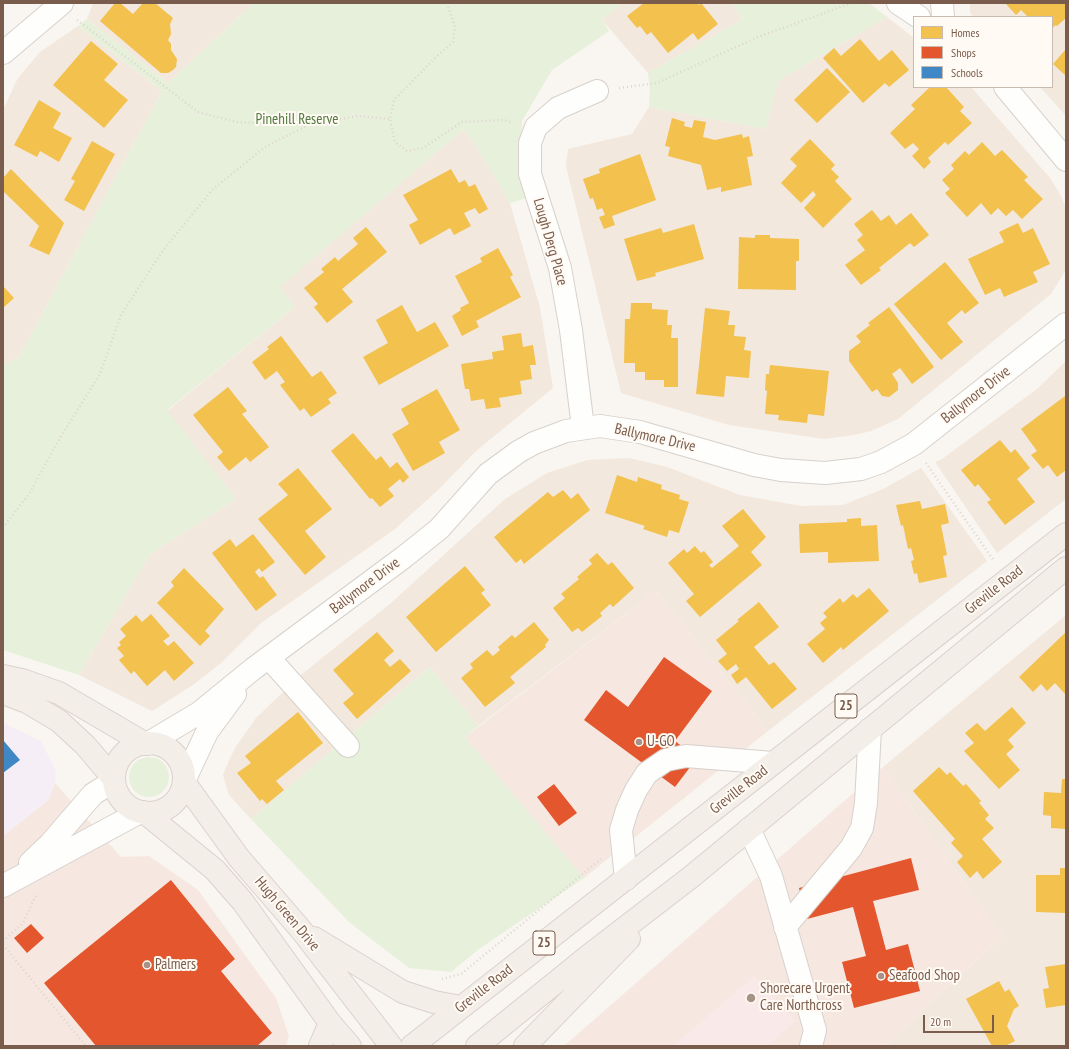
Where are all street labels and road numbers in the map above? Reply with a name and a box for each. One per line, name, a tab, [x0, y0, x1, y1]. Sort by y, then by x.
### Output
street label: Lough Derg Place	[529, 196, 571, 288]
street label: Ballymore Drive	[938, 362, 1014, 428]
street label: Ballymore Drive	[613, 420, 697, 456]
street label: Ballymore Drive	[327, 554, 403, 618]
street label: Greville Road	[961, 562, 1027, 618]
road number: 25	[835, 694, 857, 718]
street label: Greville Road	[706, 762, 772, 818]
street label: Hugh Green Drive	[251, 873, 323, 955]
road number: 25	[533, 931, 555, 955]
street label: Greville Road	[451, 961, 517, 1017]

